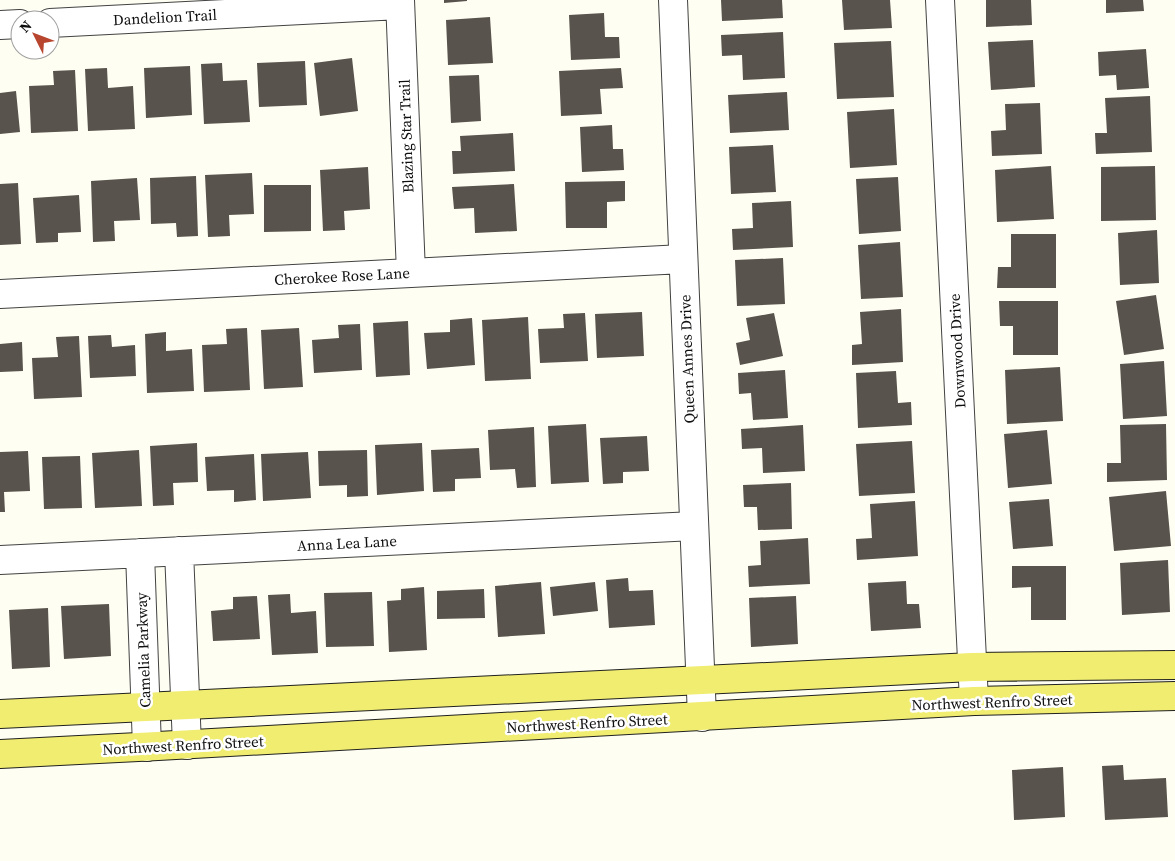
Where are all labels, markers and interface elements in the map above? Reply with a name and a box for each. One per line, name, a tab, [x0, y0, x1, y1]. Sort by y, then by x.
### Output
street label: Dandelion Trail	[112, 4, 218, 30]
north arrow	[10, 10, 60, 60]
text: N	[14, 16, 36, 37]
street label: Blazing Star Trail	[394, 78, 418, 193]
street label: Cherokee Rose Lane	[274, 262, 411, 290]
street label: Downwood Drive	[943, 293, 970, 409]
street label: Queen Annes Drive	[674, 294, 700, 424]
street label: Anna Lea Lane	[296, 530, 398, 556]
street label: Camelia Parkway	[130, 592, 156, 708]
street label: Northwest Renfro Street	[911, 689, 1073, 715]
street label: Northwest Renfro Street	[506, 708, 668, 738]
street label: Northwest Renfro Street	[102, 730, 264, 760]

